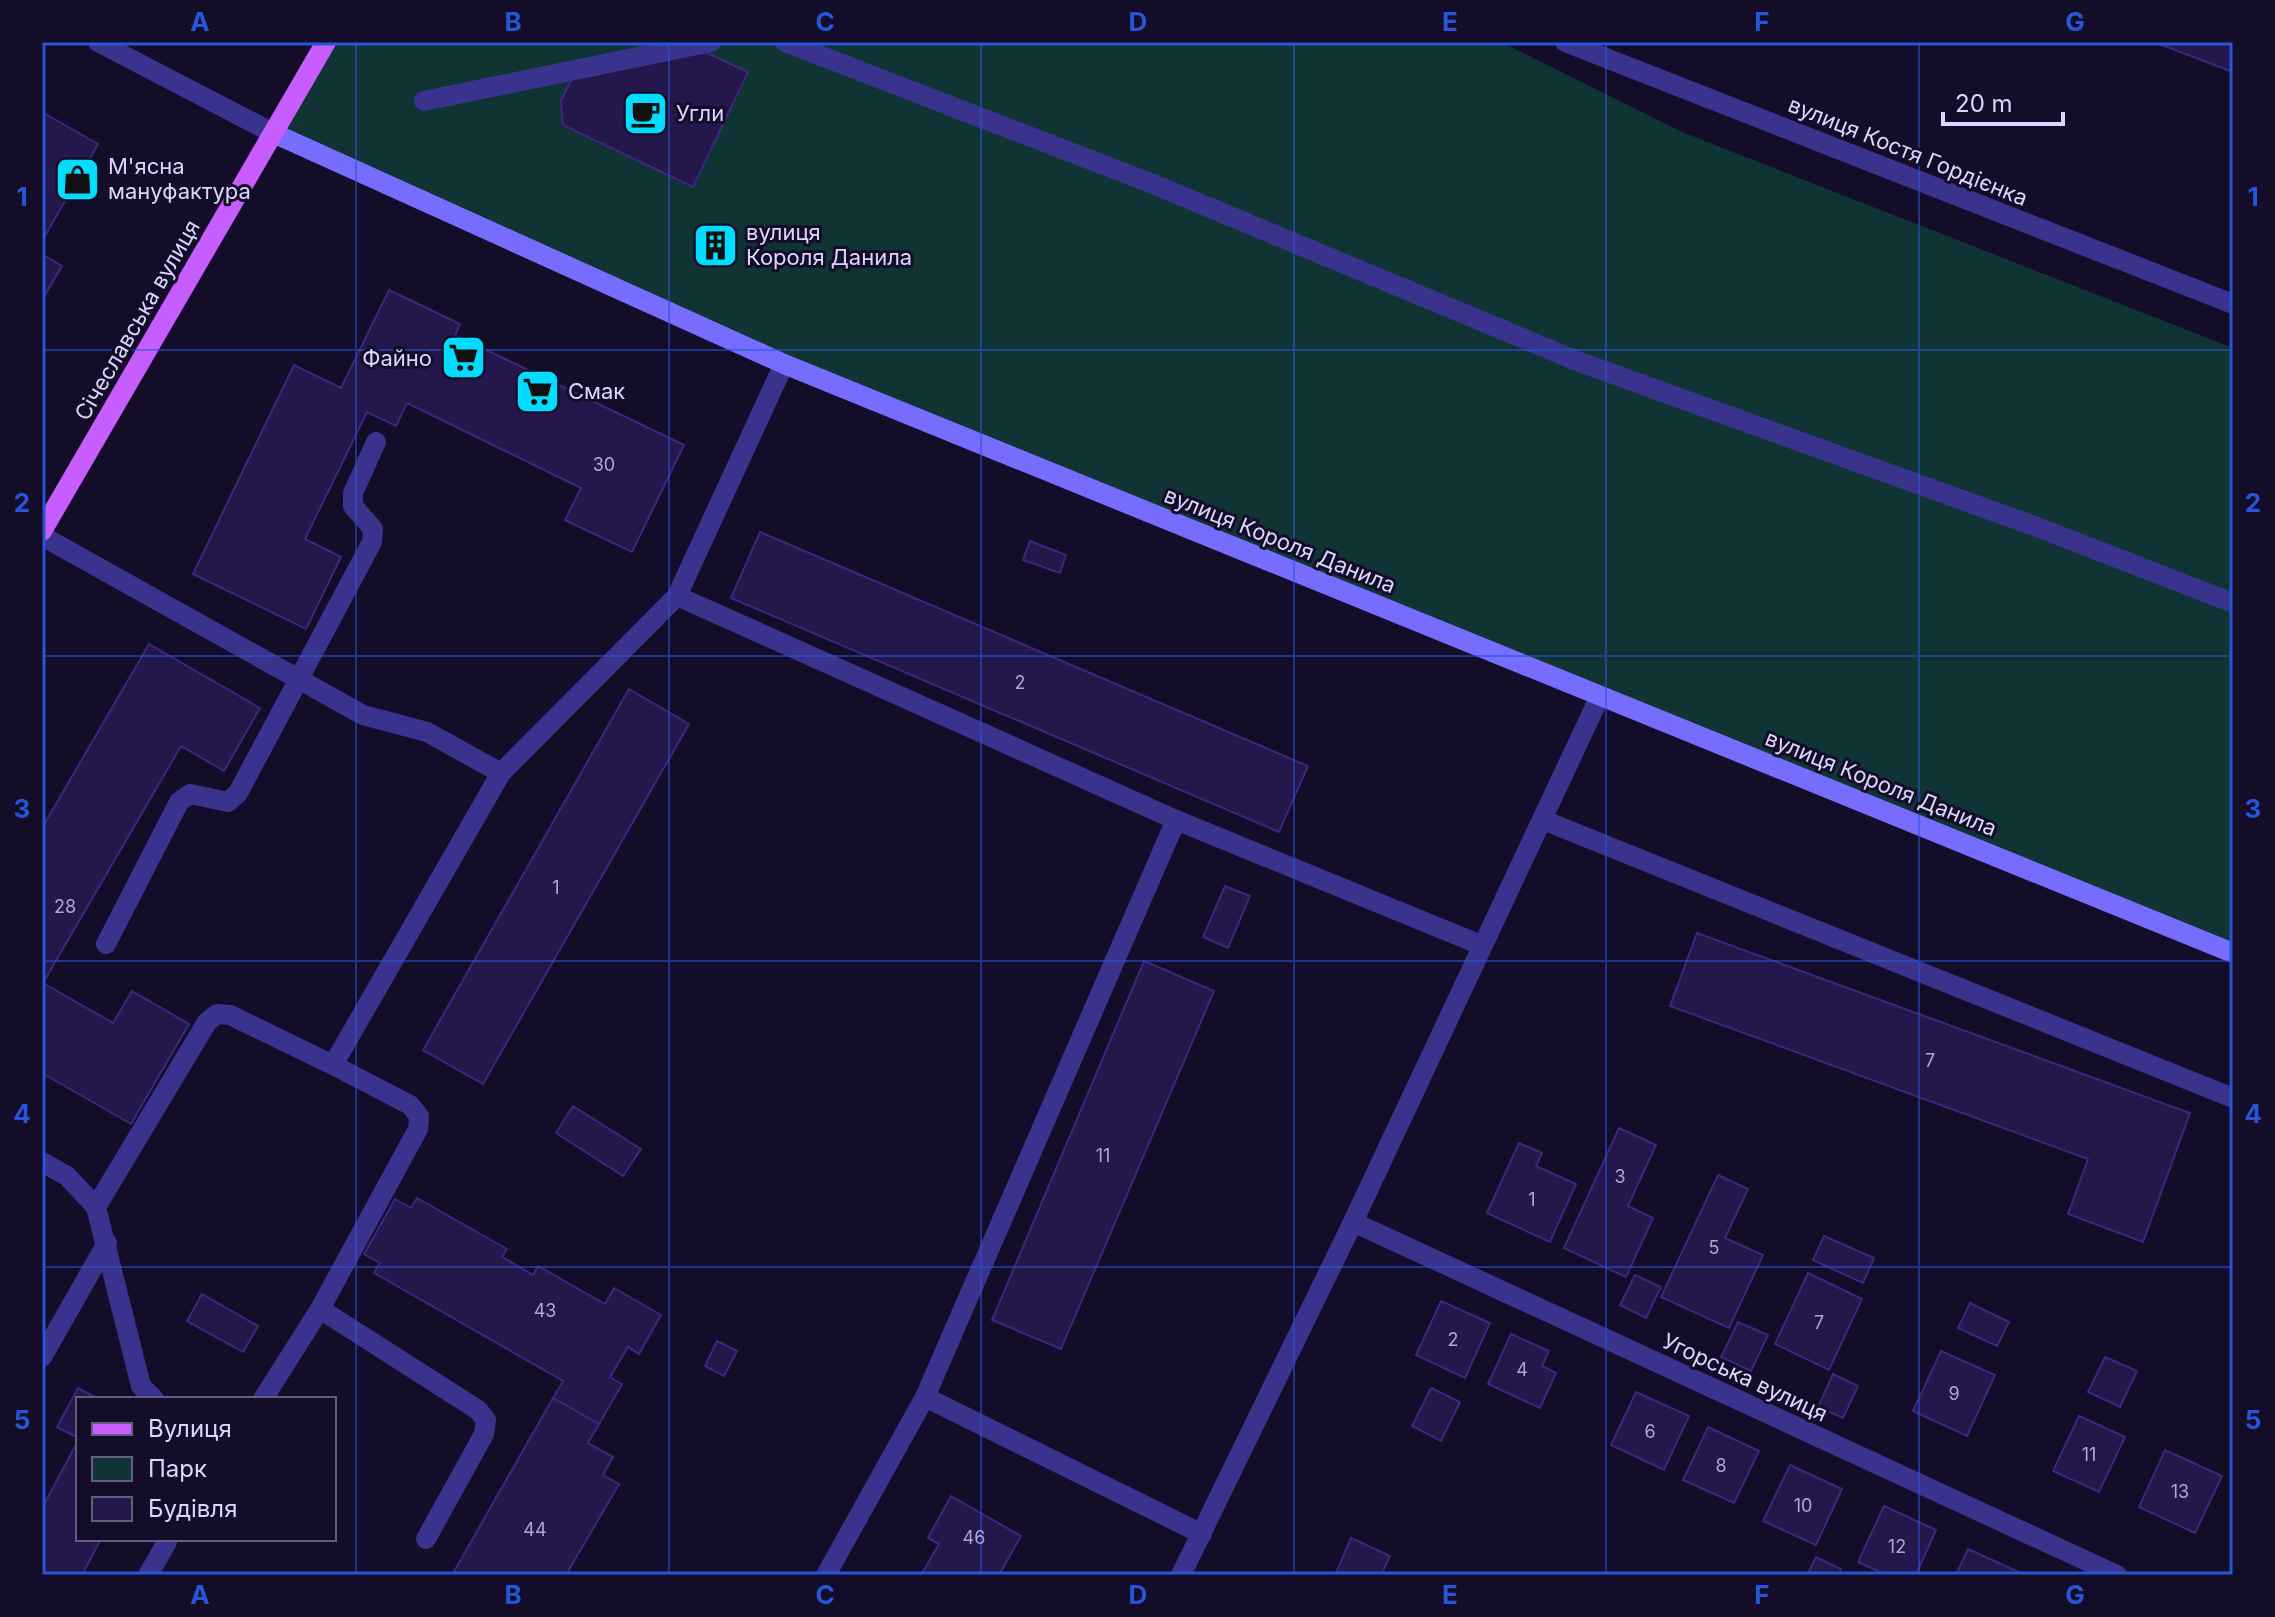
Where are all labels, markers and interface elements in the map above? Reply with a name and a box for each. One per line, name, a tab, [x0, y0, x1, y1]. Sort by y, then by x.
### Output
text: A	[190, 6, 210, 37]
text: B	[504, 6, 522, 37]
text: C	[815, 6, 835, 37]
text: D	[1129, 6, 1147, 37]
text: E	[1442, 6, 1458, 37]
text: F	[1754, 6, 1770, 37]
text: G	[2065, 6, 2085, 37]
scale bar	[1943, 76, 2063, 126]
cafe icon: Угли	[621, 89, 669, 137]
text: 20 m	[1955, 89, 2013, 118]
street label: вулиця Костя Гордієнка	[1785, 91, 2031, 211]
place label: Угли	[676, 100, 724, 126]
place label: М'ясна мануфактура	[108, 153, 251, 204]
shop icon: М'ясна мануфактура	[53, 155, 101, 203]
text: 1	[16, 181, 28, 212]
text: 1	[2247, 181, 2259, 212]
street label: Січеславська вулиця	[69, 215, 205, 425]
place label: вулиця Короля Данила	[746, 219, 912, 270]
building icon: вулиця Короля Данила	[691, 221, 739, 269]
supermarket icon: Файно	[439, 334, 487, 382]
place label: Файно	[362, 345, 432, 371]
supermarket icon: Смак	[513, 367, 561, 415]
place label: Смак	[568, 378, 625, 404]
house number: 30	[593, 454, 615, 475]
street label: вулиця Короля Данила	[1161, 482, 1399, 598]
text: 2	[14, 487, 30, 518]
text: 2	[2245, 487, 2261, 518]
house number: 2	[1015, 672, 1025, 693]
street label: вулиця Короля Данила	[1762, 725, 2000, 841]
text: 3	[14, 793, 30, 824]
text: 3	[2245, 793, 2261, 824]
house number: 1	[552, 877, 560, 898]
house number: 28	[54, 896, 76, 917]
house number: 7	[1925, 1050, 1935, 1071]
text: 4	[13, 1098, 31, 1129]
text: 4	[2244, 1098, 2262, 1129]
house number: 11	[1096, 1145, 1110, 1166]
house number: 3	[1614, 1166, 1626, 1187]
house number: 1	[1528, 1189, 1536, 1210]
house number: 5	[1709, 1237, 1719, 1258]
house number: 43	[534, 1300, 556, 1321]
house number: 7	[1814, 1312, 1824, 1333]
street label: Угорська вулиця	[1658, 1327, 1832, 1427]
house number: 2	[1448, 1329, 1458, 1350]
house number: 4	[1516, 1359, 1528, 1380]
house number: 9	[1948, 1383, 1960, 1404]
legend	[76, 1397, 336, 1541]
text: 5	[14, 1404, 30, 1435]
text: 5	[2245, 1404, 2261, 1435]
text: Вулиця	[148, 1414, 232, 1443]
house number: 6	[1644, 1421, 1656, 1442]
house number: 11	[2082, 1444, 2096, 1465]
text: Парк	[148, 1454, 207, 1483]
house number: 8	[1715, 1455, 1727, 1476]
house number: 13	[2171, 1481, 2189, 1502]
text: Будівля	[148, 1494, 237, 1523]
house number: 10	[1794, 1495, 1812, 1516]
house number: 44	[523, 1519, 547, 1540]
house number: 46	[963, 1527, 985, 1548]
house number: 12	[1888, 1536, 1906, 1557]
text: A	[190, 1579, 210, 1610]
text: B	[504, 1579, 522, 1610]
text: C	[815, 1579, 835, 1610]
text: D	[1129, 1579, 1147, 1610]
text: E	[1442, 1579, 1458, 1610]
text: F	[1754, 1579, 1770, 1610]
text: G	[2065, 1579, 2085, 1610]

